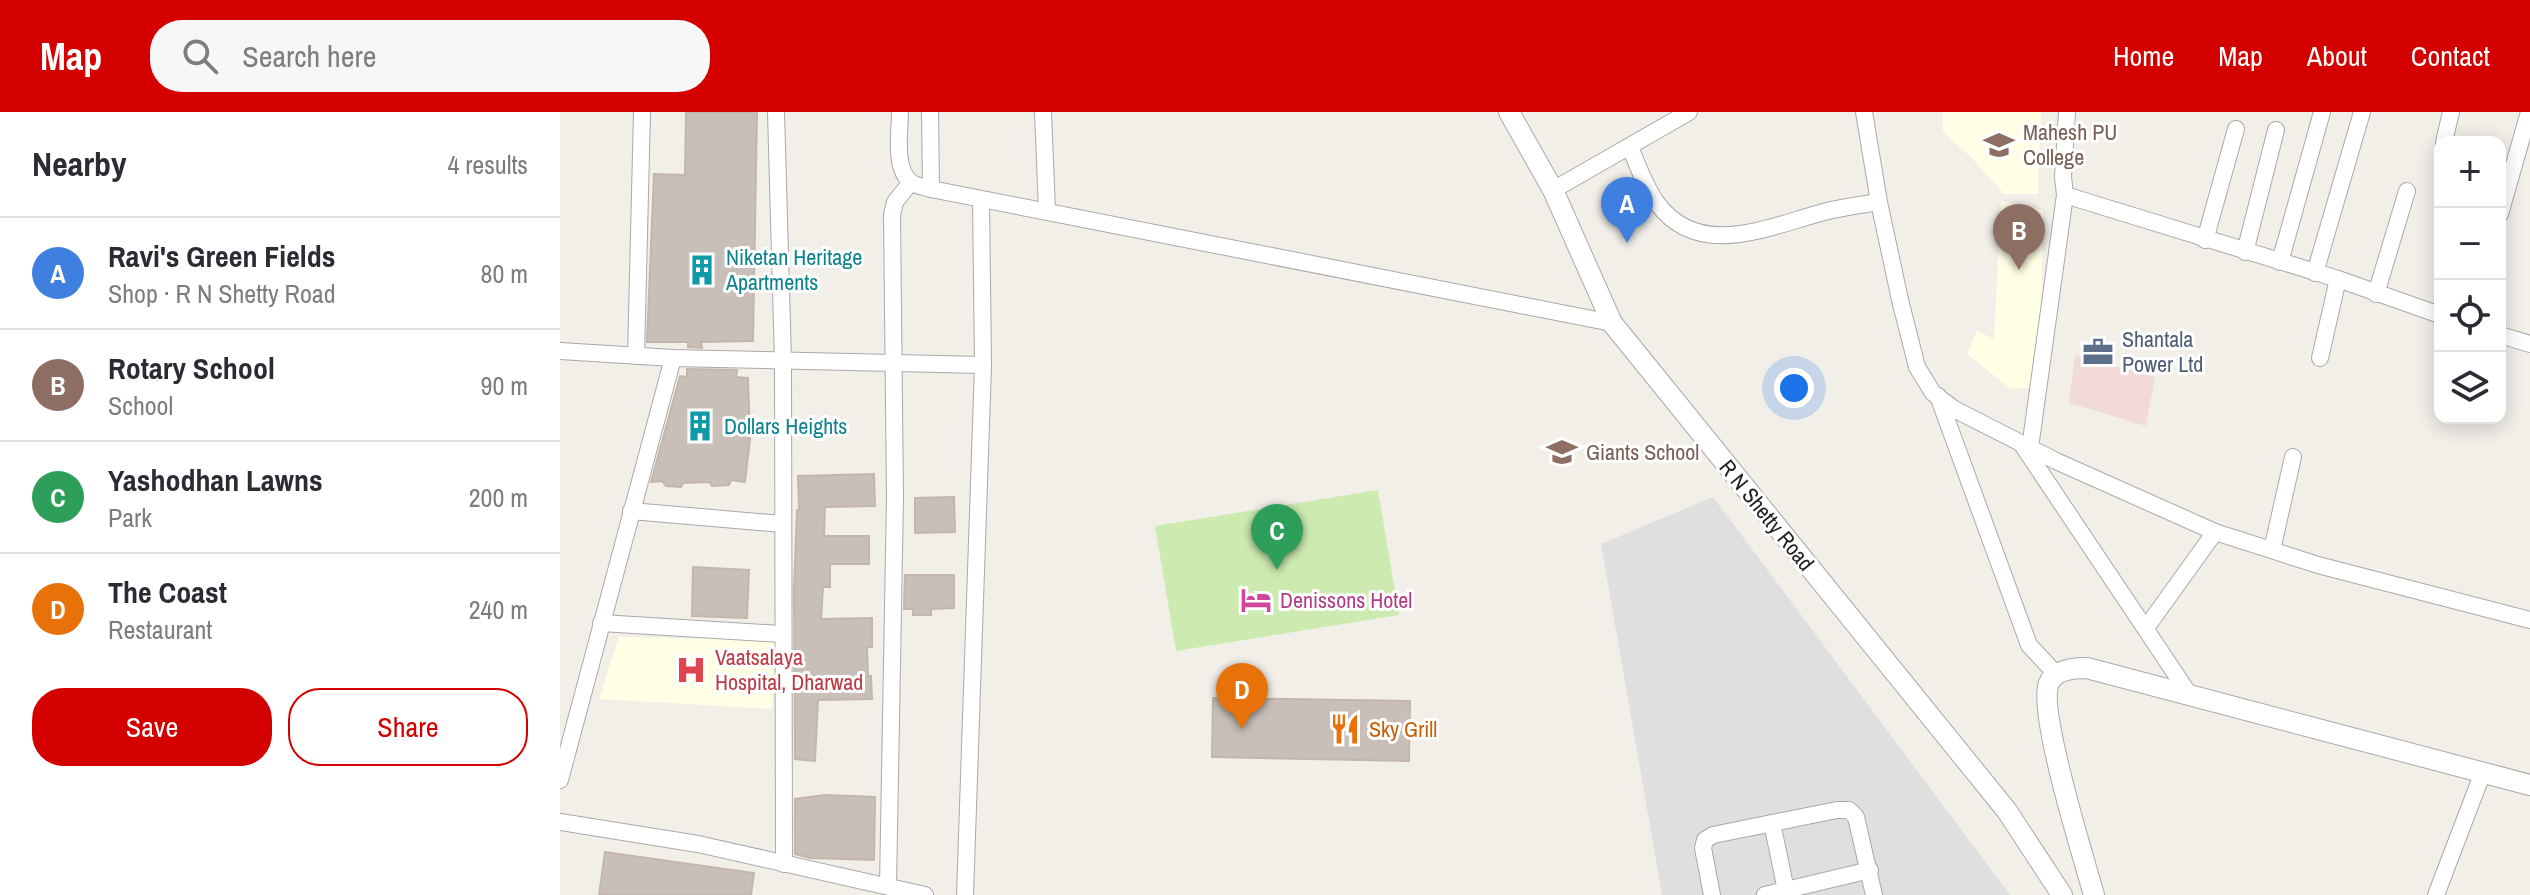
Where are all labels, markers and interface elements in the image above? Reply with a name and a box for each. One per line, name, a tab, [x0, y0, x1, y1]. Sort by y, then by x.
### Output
search box	[150, 20, 710, 92]
text: Map	[40, 31, 102, 82]
icon: search	[178, 34, 222, 78]
text: Search here	[242, 36, 376, 76]
text: Home	[2113, 37, 2174, 75]
text: Map	[2218, 37, 2263, 75]
text: About	[2307, 37, 2367, 75]
text: Contact	[2411, 37, 2490, 75]
place label: Mahesh PU College	[2023, 117, 2117, 172]
school or university icon: Mahesh PU College	[1982, 128, 2016, 162]
map controls	[2434, 136, 2506, 424]
button: +	[2434, 136, 2506, 208]
text: Nearby	[32, 141, 127, 187]
text: 4 results	[447, 147, 528, 182]
pin: A	[1601, 177, 1653, 243]
pin: B	[1993, 204, 2045, 270]
button: −	[2434, 208, 2506, 280]
text: Ravi's Green Fields	[108, 236, 335, 276]
place label: Niketan Heritage Apartments	[725, 242, 862, 297]
building icon: Niketan Heritage Apartments	[685, 253, 719, 287]
text: A	[50, 256, 66, 291]
text: 80 m	[481, 256, 528, 291]
text: Shop · R N Shetty Road	[108, 276, 336, 311]
button: locate	[2434, 280, 2506, 352]
place label: Shantala Power Ltd	[2122, 324, 2203, 379]
office icon: Shantala Power Ltd	[2081, 335, 2115, 369]
text: Rotary School	[108, 348, 275, 388]
button: layers	[2434, 352, 2506, 424]
text: B	[50, 368, 66, 403]
text: 90 m	[481, 368, 528, 403]
your location	[1774, 368, 1814, 408]
text: School	[108, 388, 173, 423]
building icon: Dollars Heights	[683, 409, 717, 443]
place label: Dollars Heights	[724, 411, 847, 441]
school or university icon: Giants School	[1545, 435, 1579, 469]
place label: Giants School	[1586, 437, 1699, 467]
street label: R N Shetty Road	[1713, 453, 1821, 577]
text: Yashodhan Lawns	[108, 460, 323, 500]
text: C	[50, 480, 66, 515]
text: 200 m	[469, 480, 528, 515]
text: Park	[108, 500, 152, 535]
pin: C	[1251, 504, 1303, 570]
text: The Coast	[108, 572, 227, 612]
hotel icon: Denissons Hotel	[1239, 583, 1273, 617]
place label: Denissons Hotel	[1280, 585, 1412, 615]
text: D	[50, 592, 66, 627]
text: 240 m	[469, 592, 528, 627]
text: Restaurant	[108, 612, 212, 647]
place label: Vaatsalaya Hospital, Dharwad	[715, 642, 863, 697]
hospital icon: Vaatsalaya Hospital, Dharwad	[674, 653, 708, 687]
pin: D	[1216, 663, 1268, 729]
button: Save	[32, 688, 272, 766]
button: Share	[288, 688, 528, 766]
restaurant icon: Sky Grill	[1328, 712, 1362, 746]
place label: Sky Grill	[1369, 714, 1437, 744]

